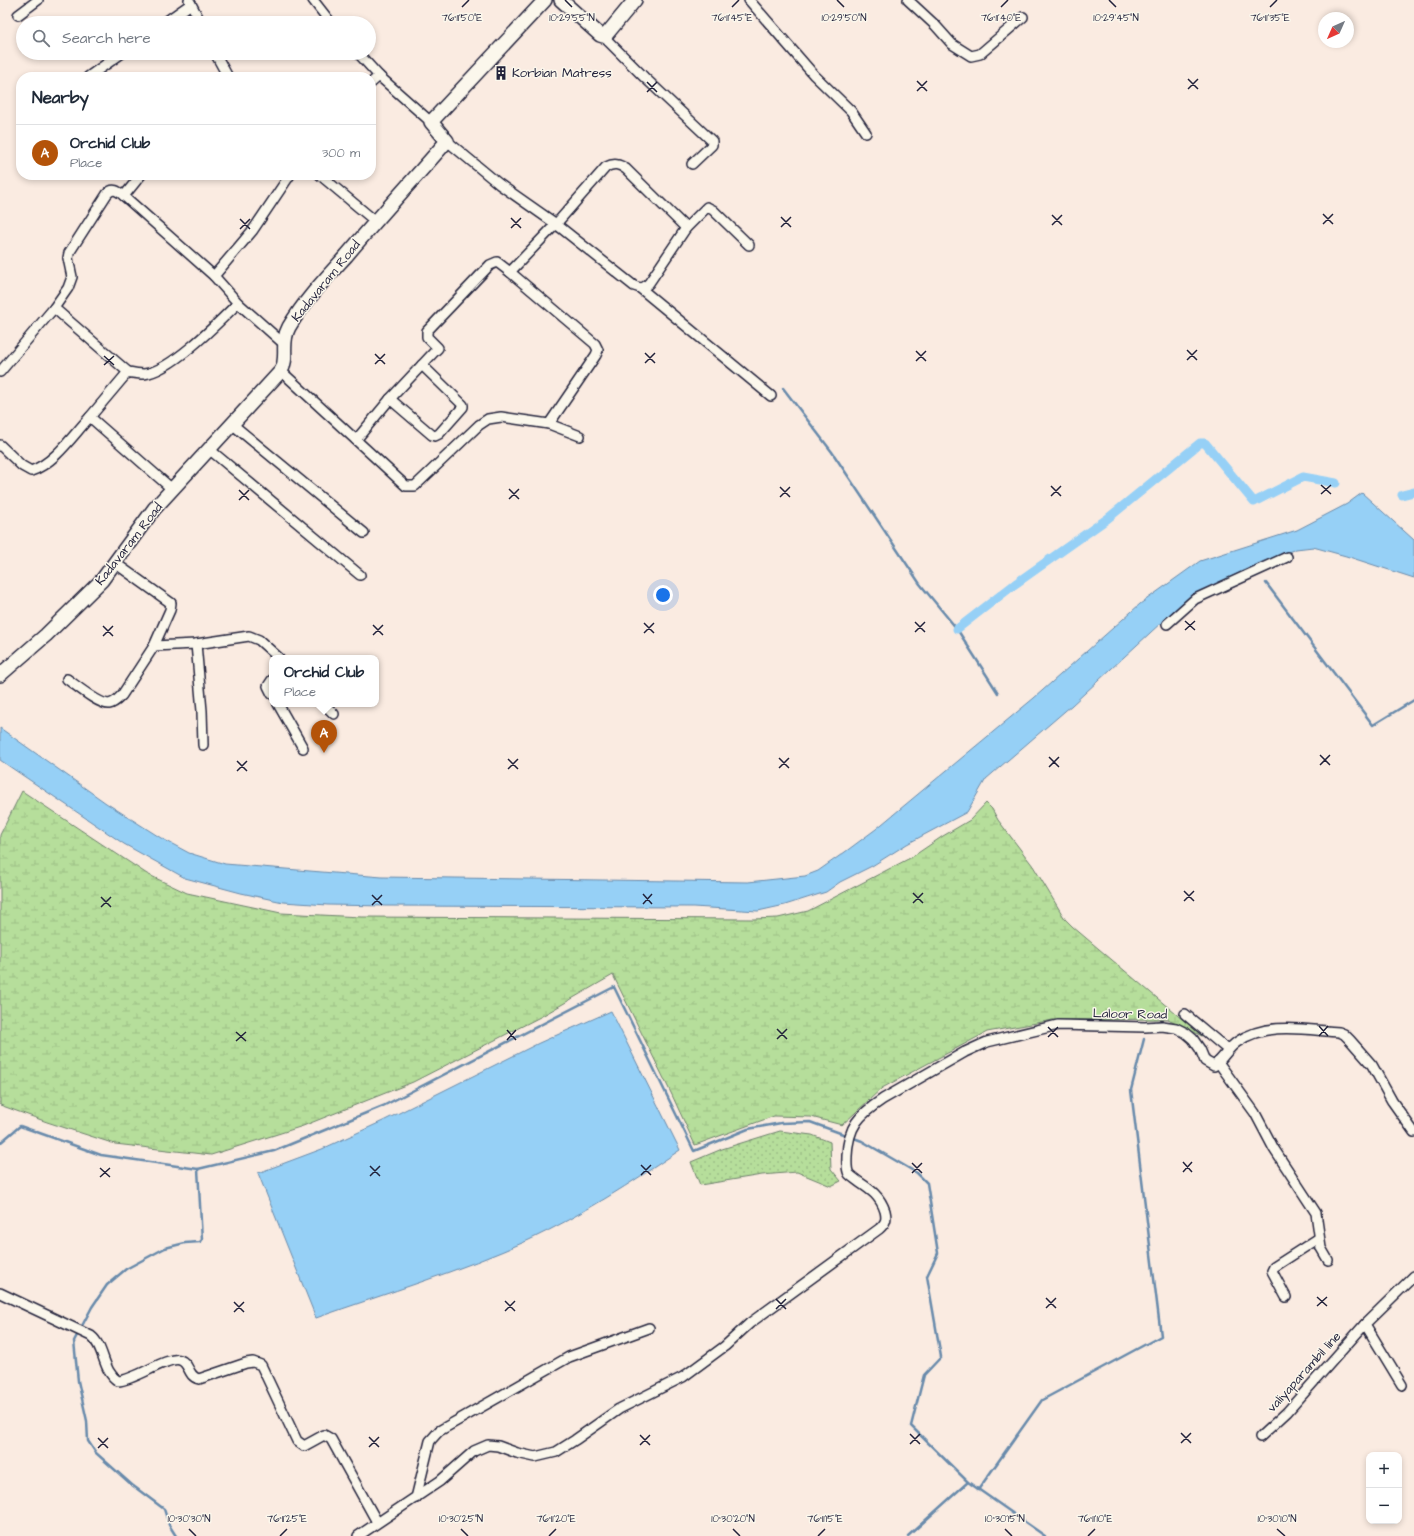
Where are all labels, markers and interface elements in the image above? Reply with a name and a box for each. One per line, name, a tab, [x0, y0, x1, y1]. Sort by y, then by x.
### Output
text: 76°11'50"E	[442, 11, 482, 25]
text: 10°29'55"N	[549, 11, 595, 25]
text: 76°11'45"E	[712, 11, 753, 25]
text: 10°29'50"N	[822, 11, 866, 25]
text: 76°11'40"E	[981, 11, 1021, 25]
text: 10°29'45"N	[1093, 11, 1139, 25]
text: 76°11'35"E	[1250, 11, 1290, 25]
north arrow	[1318, 12, 1354, 48]
search box	[16, 16, 376, 60]
icon: search	[30, 27, 52, 49]
text: Search here	[62, 28, 151, 49]
place label: Korbian Matress	[512, 64, 612, 82]
building icon: Korbian Matress	[493, 65, 509, 81]
text: Nearby	[32, 86, 89, 110]
text: Orchid Club	[70, 133, 150, 154]
text: A	[41, 144, 49, 162]
text: 300 m	[322, 144, 360, 162]
text: Place	[70, 154, 102, 172]
street label: Kadavaram Road	[288, 236, 365, 326]
street label: Kadavaram Road	[91, 499, 167, 589]
your location	[653, 585, 673, 605]
popup	[269, 655, 379, 707]
text: Orchid Club	[284, 662, 364, 683]
text: Place	[284, 683, 316, 701]
pin: A	[311, 720, 337, 753]
street label: Laloor Road	[1093, 1004, 1168, 1024]
street label: valiyaparambil line	[1263, 1328, 1346, 1417]
map controls	[1366, 1452, 1402, 1524]
button: +	[1366, 1452, 1402, 1488]
button: −	[1366, 1488, 1402, 1524]
text: 10°30'30"N	[168, 1512, 210, 1526]
text: 76°11'25"E	[267, 1512, 307, 1526]
text: 10°30'25"N	[439, 1512, 483, 1526]
text: 76°11'20"E	[536, 1512, 576, 1526]
text: 10°30'20"N	[711, 1512, 755, 1526]
text: 76°11'15"E	[807, 1512, 843, 1526]
text: 10°30'15"N	[985, 1512, 1025, 1526]
text: 76°11'10"E	[1078, 1512, 1112, 1526]
text: 10°30'10"N	[1257, 1512, 1297, 1526]

